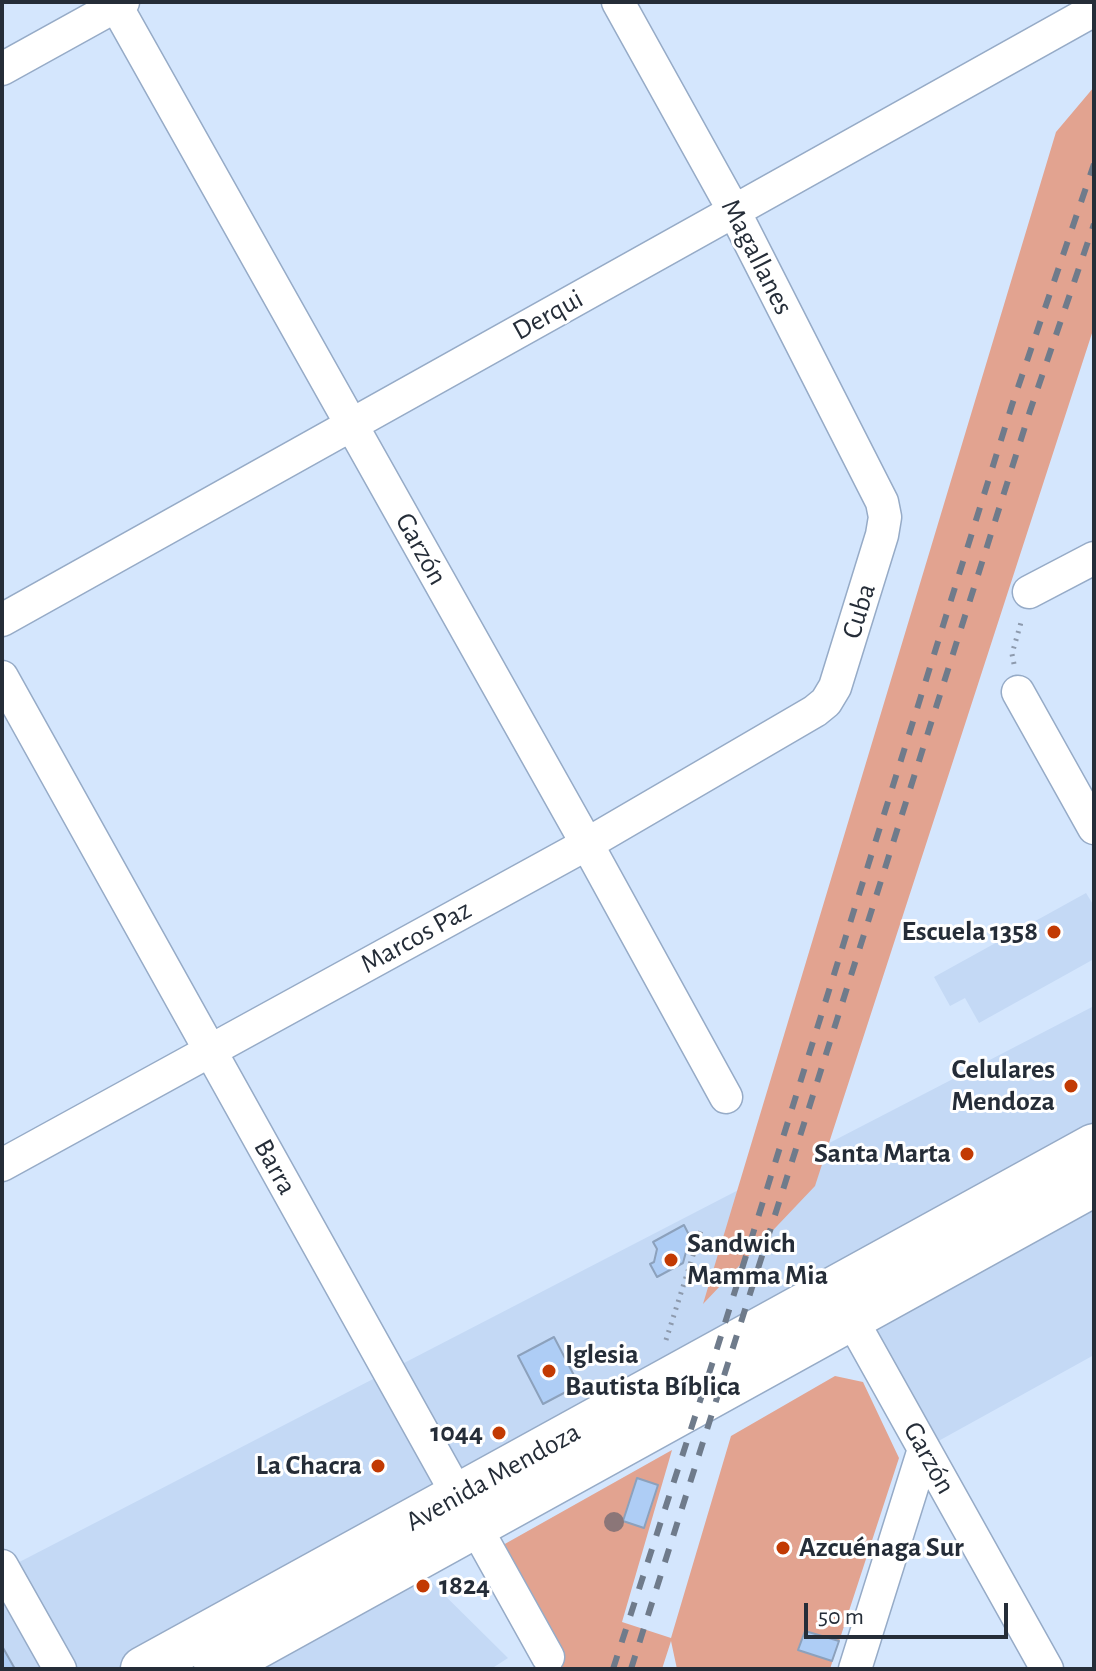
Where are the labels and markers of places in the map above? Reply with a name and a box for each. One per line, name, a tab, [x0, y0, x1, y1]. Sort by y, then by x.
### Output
place label: Escuela 1358	[901, 915, 1038, 949]
marker: Escuela 1358	[1045, 923, 1063, 941]
place label: Celulares Mendoza	[951, 1053, 1055, 1119]
marker: Celulares Mendoza	[1062, 1077, 1080, 1095]
place label: Santa Marta	[814, 1137, 951, 1171]
marker: Santa Marta	[958, 1145, 976, 1163]
place label: Sandwich Mamma Mia	[687, 1227, 828, 1293]
marker: Sandwich Mamma Mia	[662, 1251, 680, 1269]
place label: Iglesia Bautista Bíblica	[565, 1338, 741, 1404]
marker: Iglesia Bautista Bíblica	[540, 1362, 558, 1380]
place label: 1044	[430, 1416, 483, 1450]
marker: 1044	[490, 1424, 508, 1442]
place label: La Chacra	[256, 1449, 362, 1483]
marker: La Chacra	[369, 1457, 387, 1475]
place label: Azcuénaga Sur	[799, 1531, 964, 1565]
marker: Azcuénaga Sur	[774, 1539, 792, 1557]
place label: 1824	[439, 1569, 490, 1603]
marker: 1824	[414, 1577, 432, 1595]

